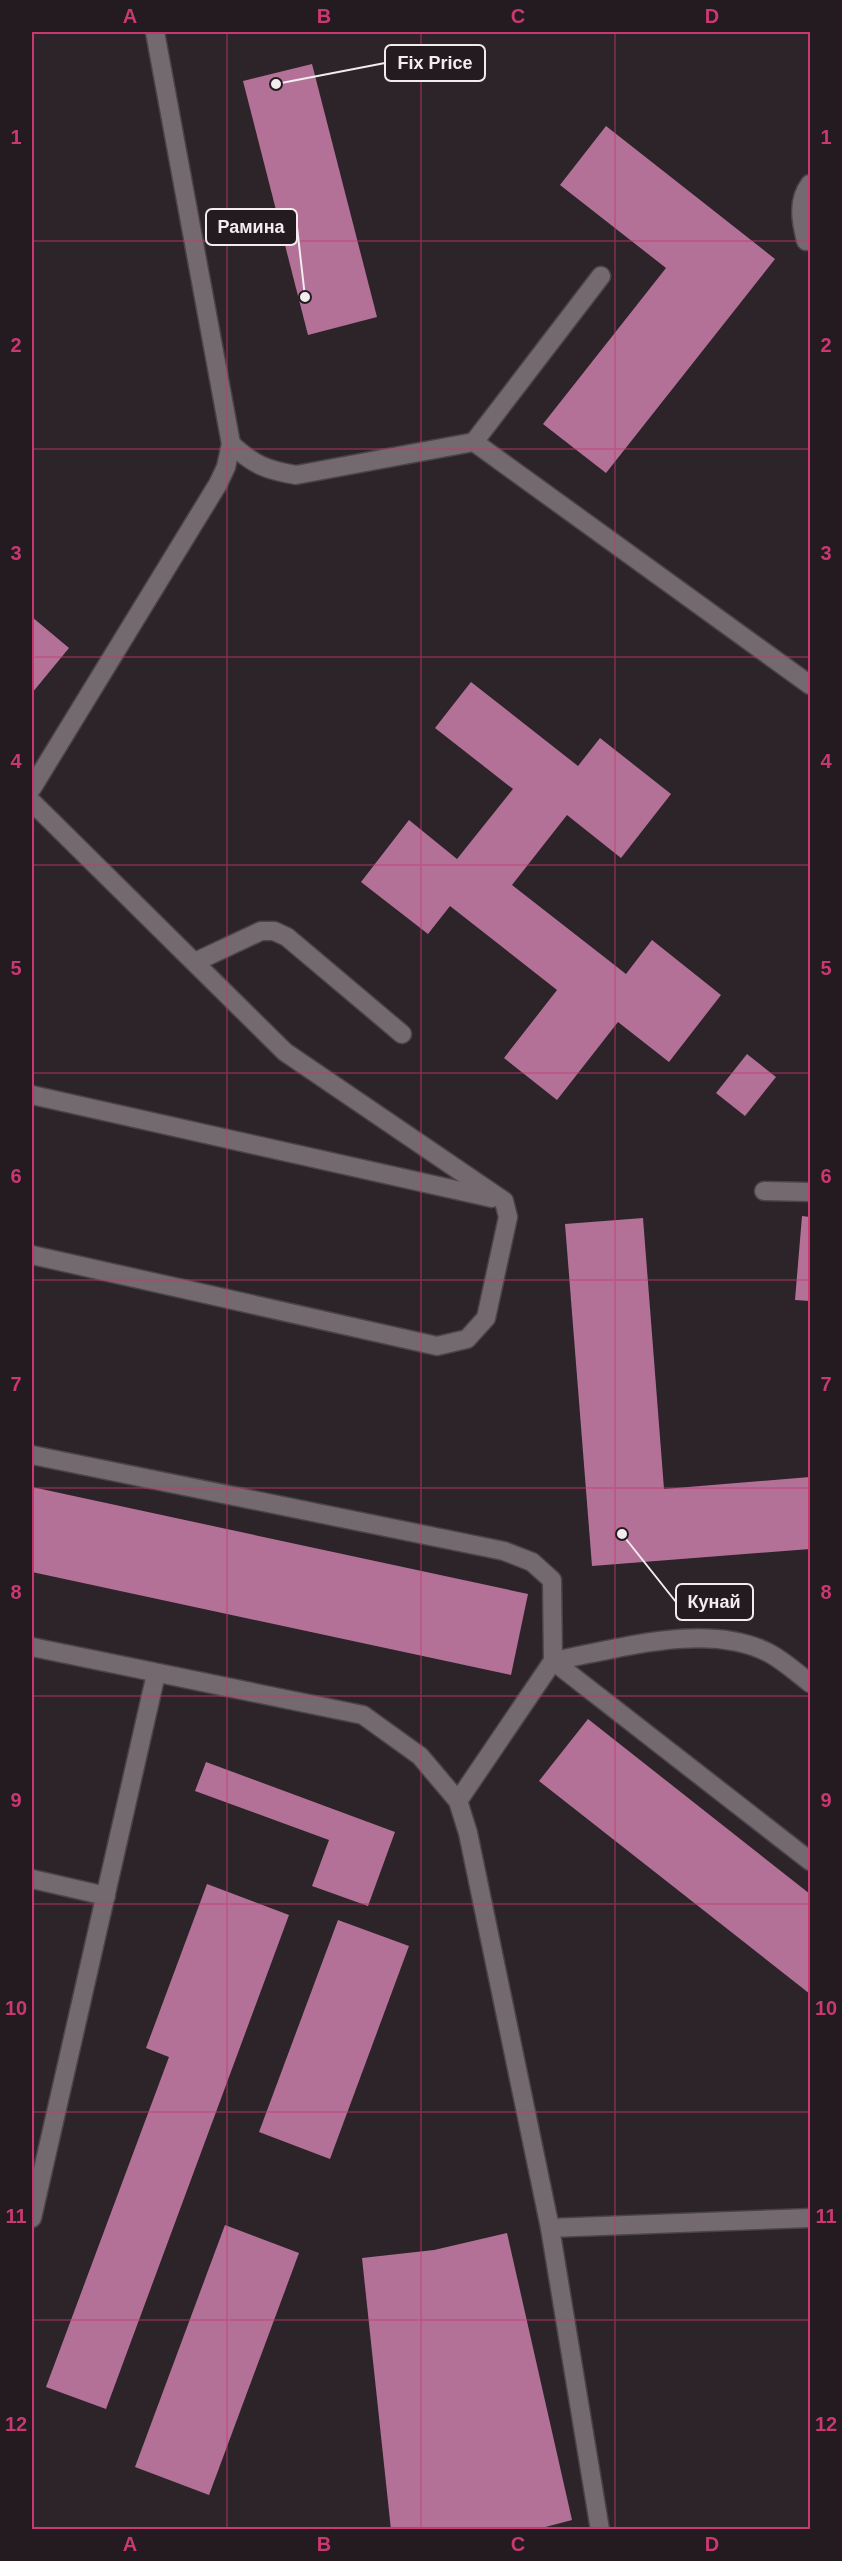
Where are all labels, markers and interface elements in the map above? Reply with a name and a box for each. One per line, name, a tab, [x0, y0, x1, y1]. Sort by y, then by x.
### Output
text: A	[123, 5, 137, 27]
text: B	[317, 5, 331, 27]
text: C	[511, 5, 525, 27]
text: D	[705, 5, 719, 27]
callout: Fix Price	[385, 45, 485, 81]
text: Fix Price	[397, 53, 473, 73]
text: 1	[10, 126, 22, 148]
text: 1	[820, 126, 832, 148]
callout: Рамина	[206, 209, 297, 245]
text: Рамина	[217, 217, 286, 237]
text: 2	[10, 334, 22, 356]
text: 2	[820, 334, 832, 356]
text: 3	[10, 542, 22, 564]
text: 3	[820, 542, 832, 564]
text: 4	[10, 750, 22, 772]
text: 4	[820, 750, 832, 772]
text: 5	[10, 957, 22, 979]
text: 5	[820, 957, 832, 979]
text: 6	[10, 1165, 22, 1187]
text: 6	[820, 1165, 832, 1187]
text: 7	[10, 1373, 22, 1395]
text: 7	[820, 1373, 832, 1395]
text: 8	[10, 1581, 22, 1603]
text: 8	[820, 1581, 832, 1603]
callout: Кунай	[676, 1584, 753, 1620]
text: Кунай	[688, 1592, 740, 1612]
text: 9	[10, 1789, 22, 1811]
text: 9	[820, 1789, 832, 1811]
text: 10	[5, 1997, 27, 2019]
text: 10	[815, 1997, 837, 2019]
text: 11	[5, 2205, 27, 2227]
text: 11	[815, 2205, 837, 2227]
text: 12	[5, 2413, 27, 2435]
text: 12	[815, 2413, 837, 2435]
text: A	[123, 2533, 137, 2555]
text: B	[317, 2533, 331, 2555]
text: C	[511, 2533, 525, 2555]
text: D	[705, 2533, 719, 2555]

